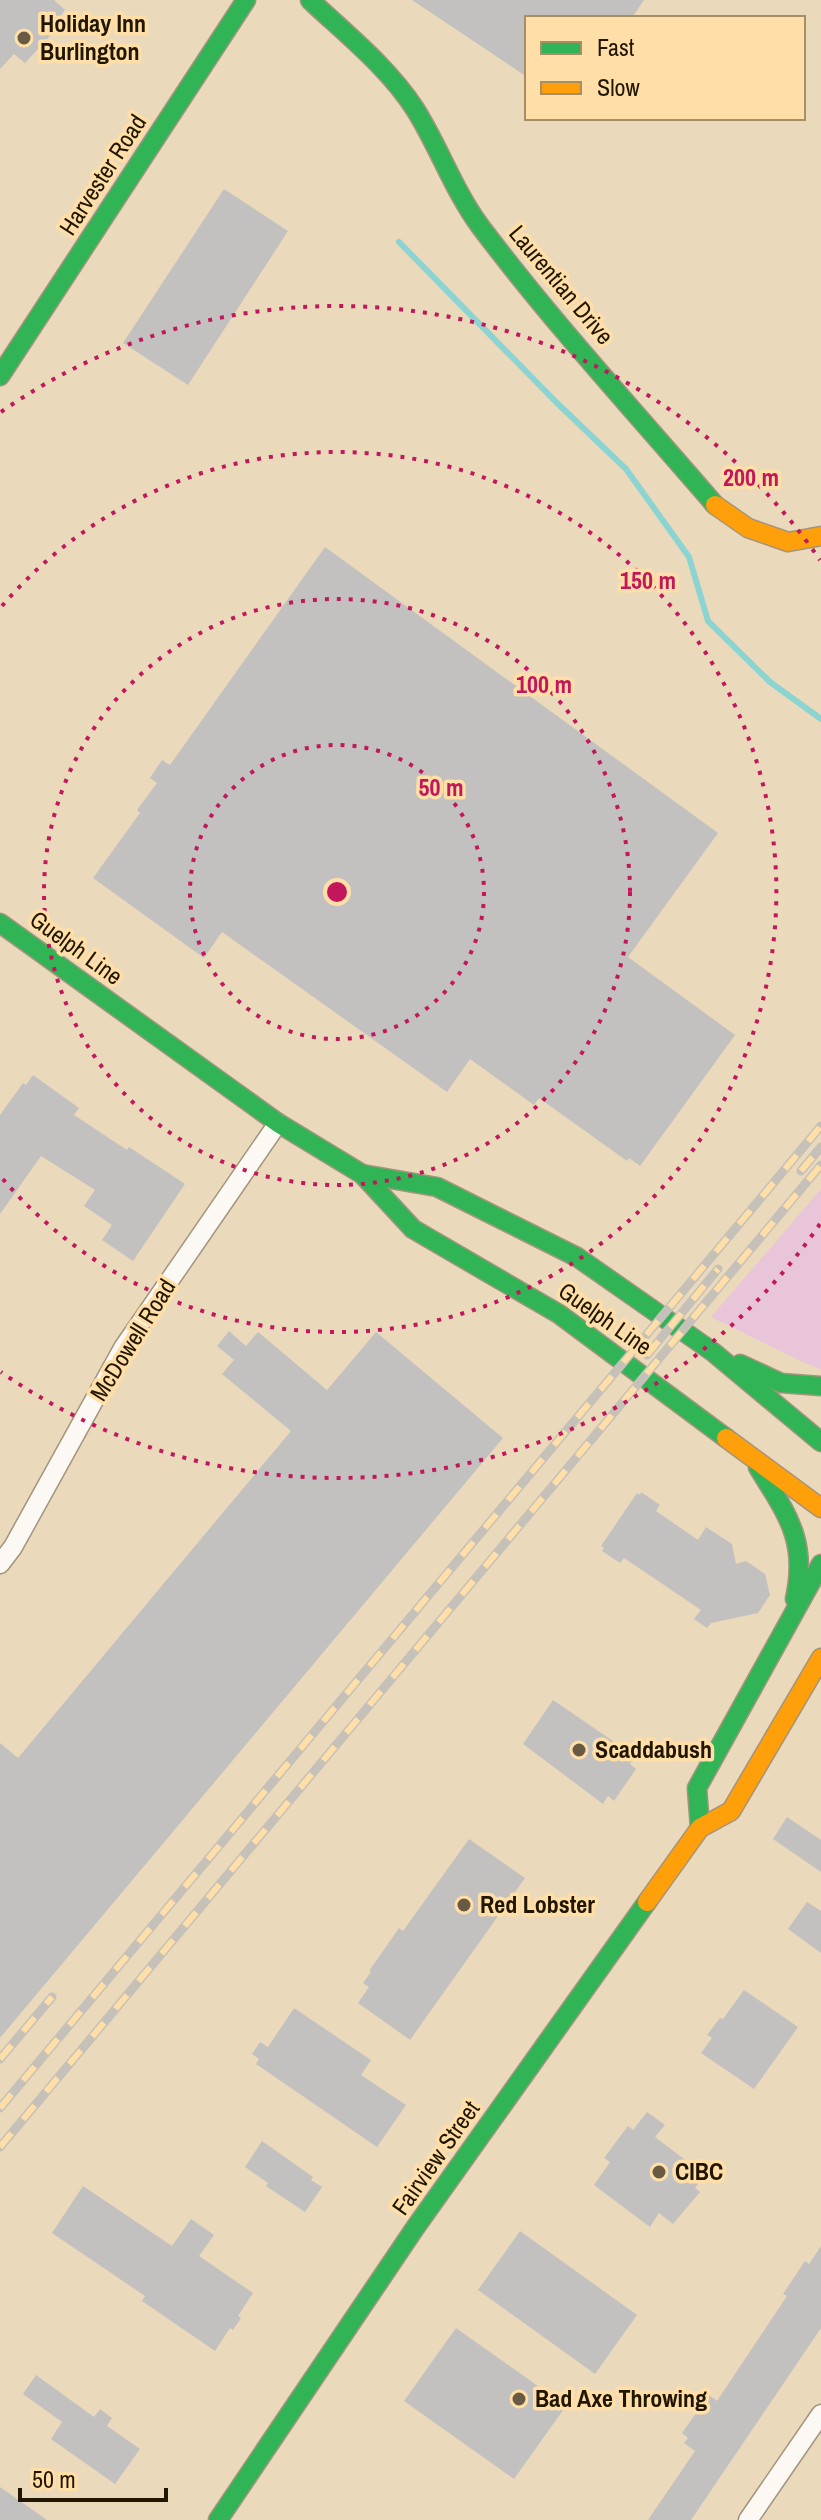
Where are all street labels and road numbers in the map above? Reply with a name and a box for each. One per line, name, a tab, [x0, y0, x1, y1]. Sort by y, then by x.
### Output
street label: Harvester Road	[51, 108, 153, 241]
street label: Laurentian Drive	[502, 218, 621, 351]
street label: Guelph Line	[24, 903, 129, 992]
street label: McDowell Road	[82, 1273, 182, 1406]
street label: Guelph Line	[552, 1274, 659, 1362]
street label: Fairview Street	[384, 2094, 487, 2221]

